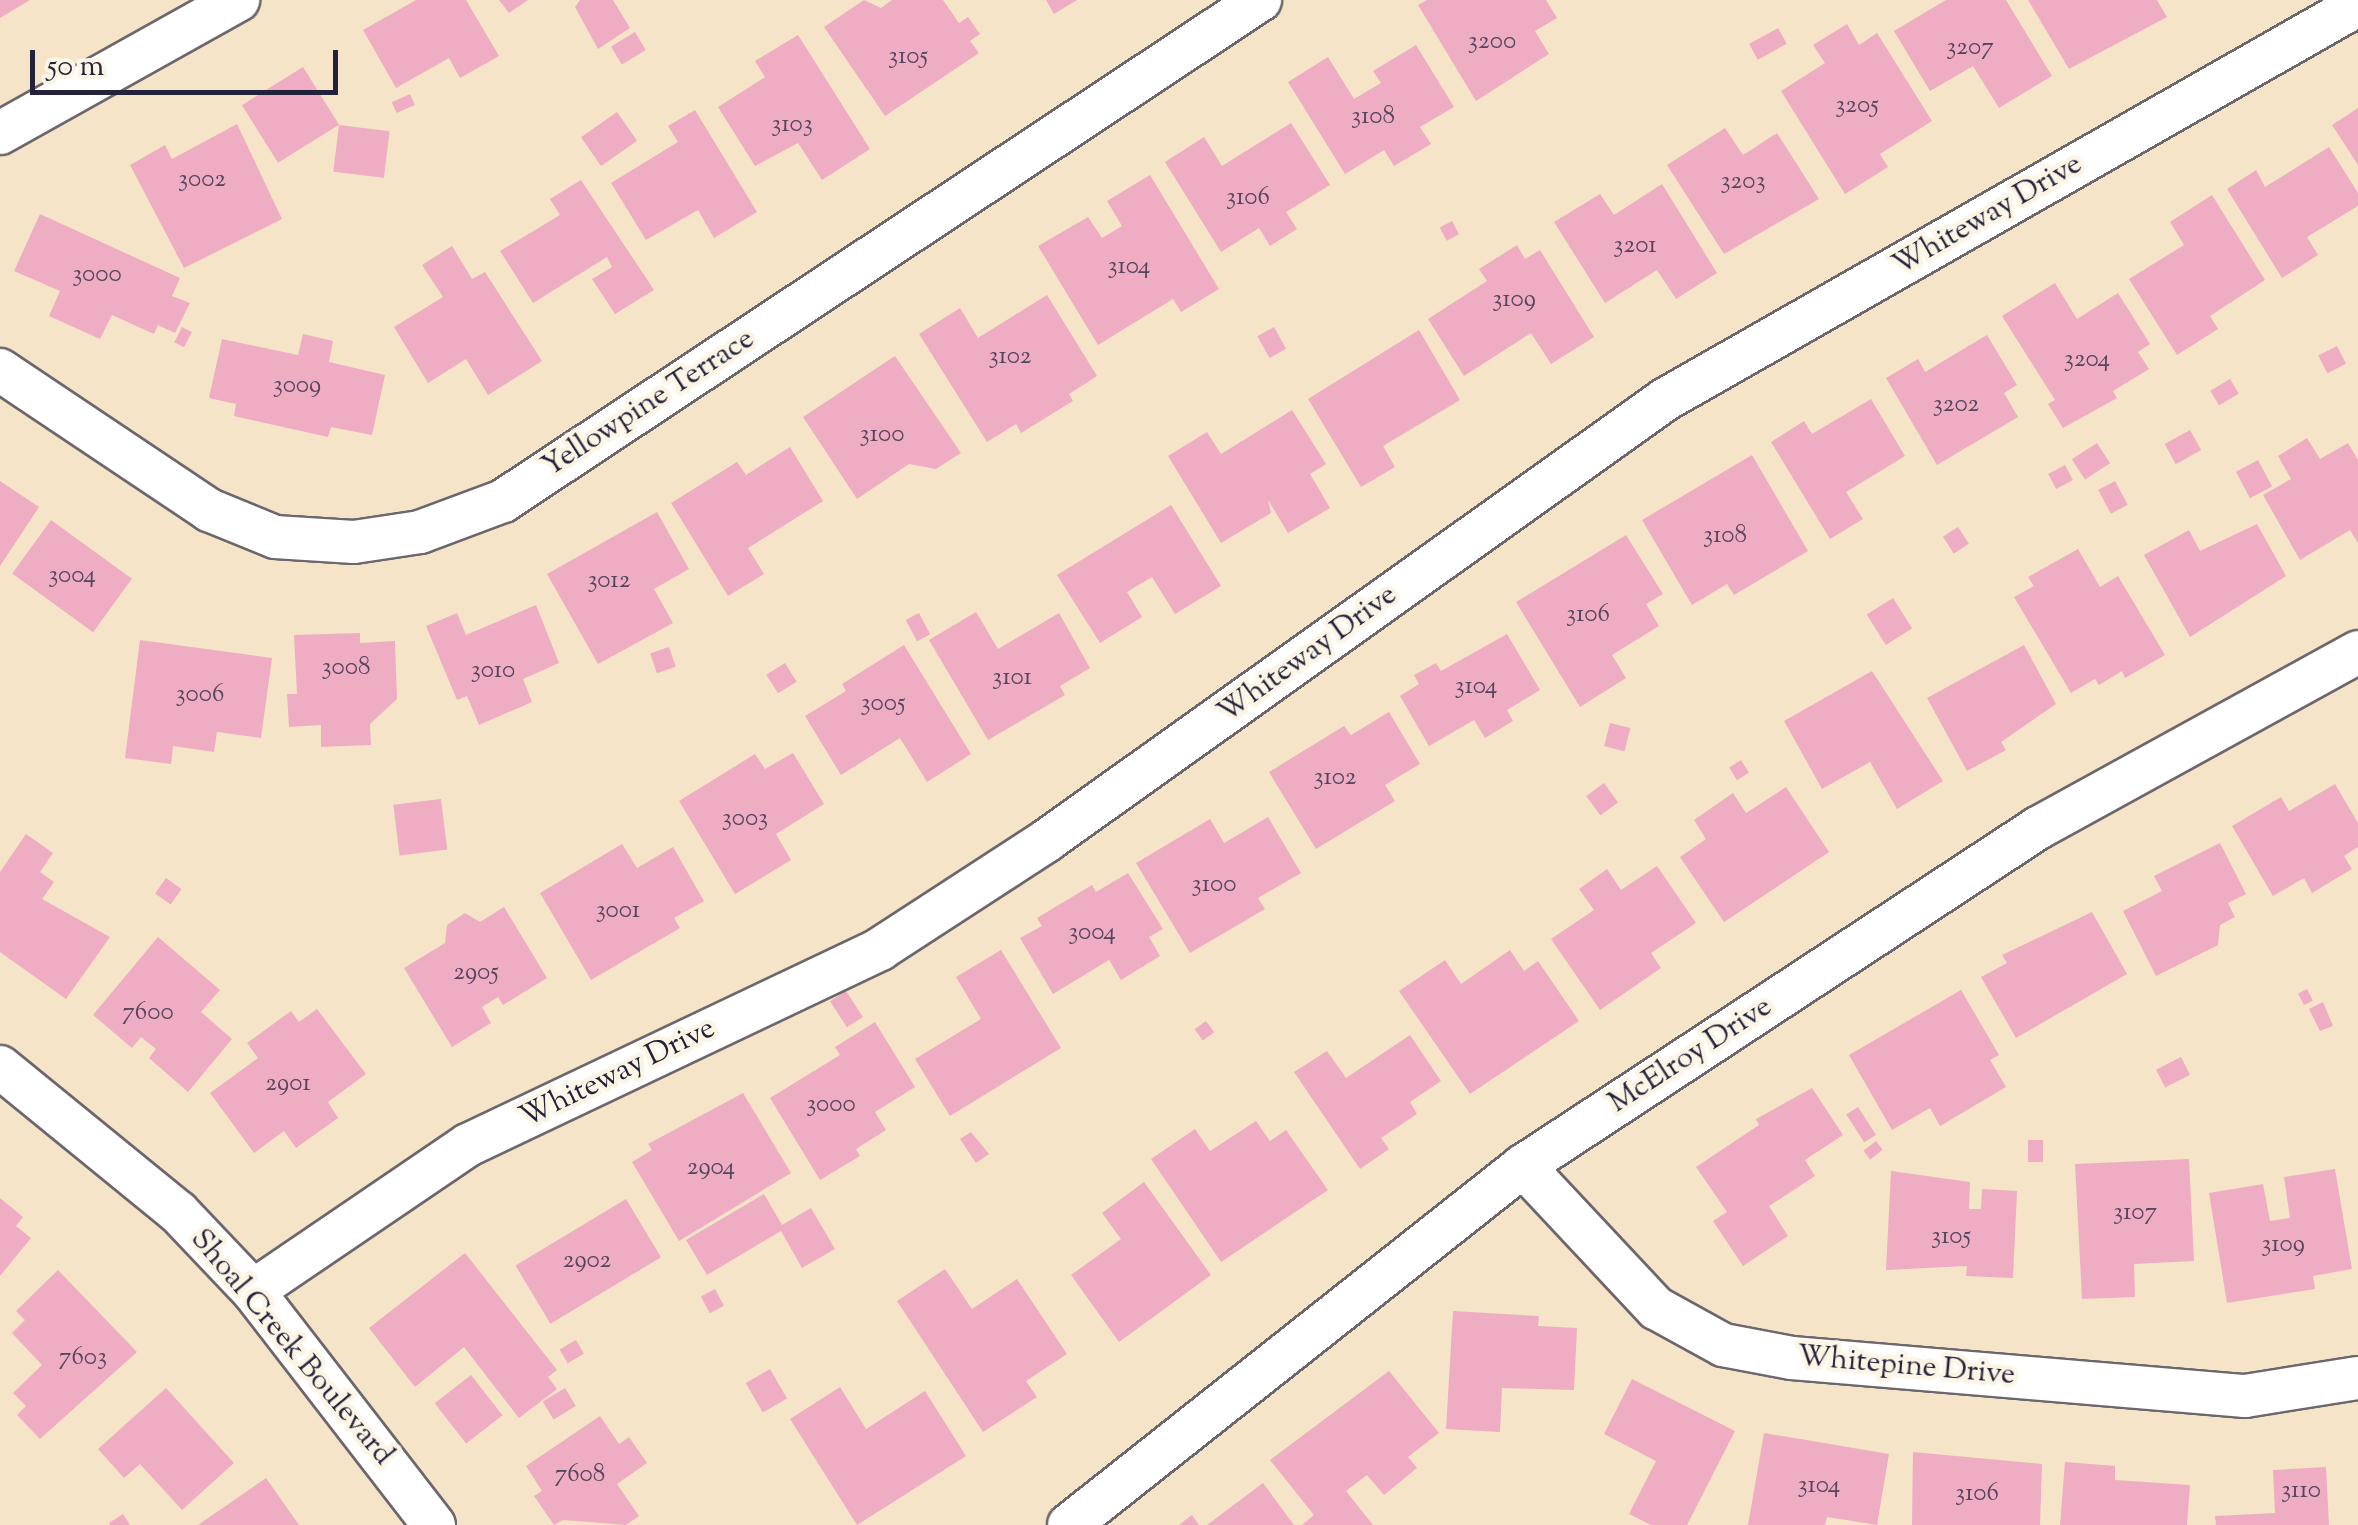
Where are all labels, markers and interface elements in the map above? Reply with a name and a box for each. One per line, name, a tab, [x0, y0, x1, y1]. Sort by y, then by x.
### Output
house number: 3200	[1468, 27, 1516, 57]
scale bar	[35, 30, 342, 92]
house number: 3207	[1946, 33, 1994, 63]
house number: 3105	[888, 42, 928, 72]
text: 50 m	[47, 46, 104, 89]
house number: 3205	[1835, 91, 1879, 121]
house number: 3108	[1351, 102, 1395, 132]
house number: 3103	[771, 110, 813, 140]
street label: Whiteway Drive	[1887, 147, 2089, 285]
house number: 3002	[178, 165, 226, 195]
house number: 3203	[1720, 167, 1766, 197]
house number: 3106	[1226, 183, 1270, 213]
house number: 3201	[1613, 231, 1657, 261]
house number: 3104	[1108, 252, 1150, 282]
house number: 3000	[72, 260, 122, 290]
house number: 3109	[1492, 285, 1536, 315]
street label: Yellowpine Terrace	[536, 322, 762, 486]
house number: 3102	[988, 342, 1032, 372]
house number: 3204	[2064, 345, 2110, 375]
house number: 3009	[273, 371, 321, 401]
house number: 3202	[1933, 390, 1979, 420]
house number: 3100	[860, 420, 904, 450]
house number: 3108	[1703, 521, 1747, 551]
house number: 3004	[48, 561, 96, 591]
house number: 3012	[587, 566, 631, 596]
street label: Whiteway Drive	[1211, 578, 1405, 732]
house number: 3106	[1566, 600, 1610, 630]
house number: 3008	[322, 653, 370, 683]
house number: 3010	[471, 656, 515, 686]
house number: 3101	[992, 663, 1032, 693]
house number: 3104	[1455, 672, 1497, 702]
house number: 3006	[176, 680, 224, 710]
house number: 3005	[861, 689, 905, 719]
house number: 3102	[1313, 763, 1357, 793]
house number: 3003	[722, 804, 768, 834]
house number: 3100	[1192, 870, 1236, 900]
house number: 3001	[596, 896, 640, 926]
house number: 3004	[1068, 918, 1116, 948]
house number: 2905	[453, 958, 499, 988]
street label: McElroy Drive	[1603, 990, 1779, 1122]
house number: 7600	[122, 998, 174, 1028]
street label: Whiteway Drive	[515, 1011, 721, 1137]
house number: 2901	[265, 1069, 311, 1099]
house number: 3000	[806, 1090, 856, 1120]
house number: 2904	[687, 1153, 735, 1183]
house number: 3107	[2113, 1198, 2157, 1228]
house number: 3105	[1931, 1222, 1971, 1252]
street label: Shoal Creek Boulevard	[182, 1223, 400, 1473]
house number: 3109	[2261, 1230, 2305, 1260]
house number: 2902	[563, 1246, 611, 1276]
street label: Whitepine Drive	[1796, 1340, 2016, 1394]
house number: 7603	[59, 1343, 107, 1373]
house number: 7608	[555, 1460, 605, 1490]
house number: 3104	[1798, 1471, 1840, 1501]
house number: 3110	[2281, 1476, 2321, 1506]
house number: 3106	[1955, 1479, 1999, 1509]

